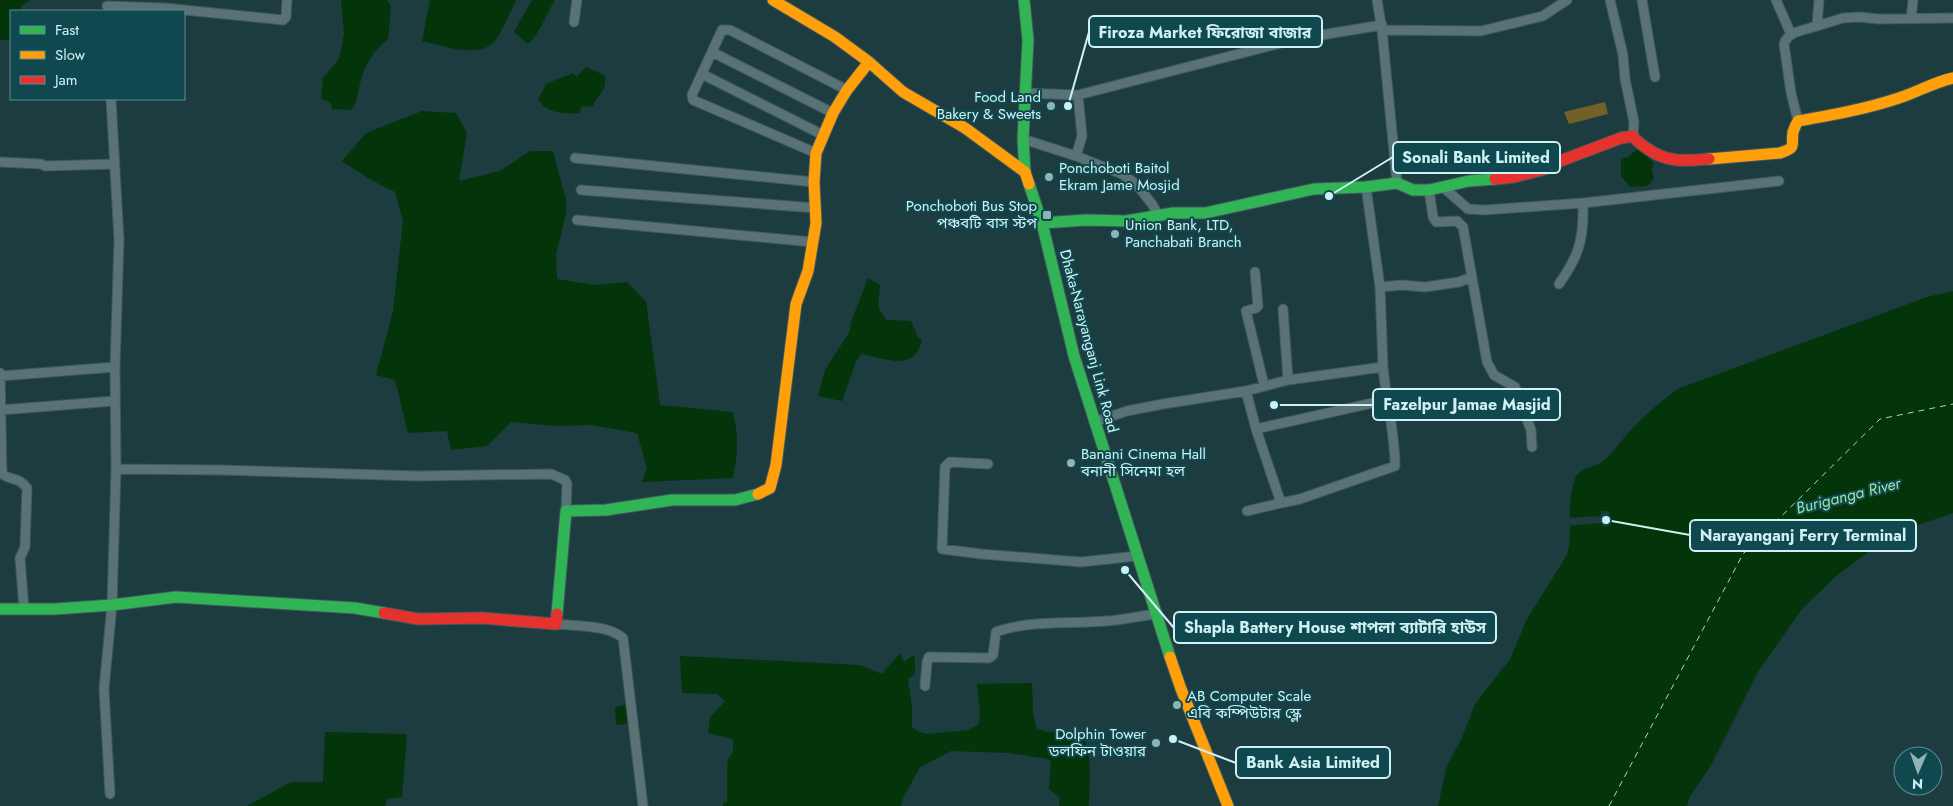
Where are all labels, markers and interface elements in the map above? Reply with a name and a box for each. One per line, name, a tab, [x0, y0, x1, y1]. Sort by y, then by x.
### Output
legend	[10, 10, 185, 100]
callout: Firoza Market ফিরোজা বাজার	[1089, 16, 1322, 47]
text: Fast	[55, 19, 79, 41]
text: Firoza Market ফিরোজা বাজার	[1099, 21, 1312, 44]
text: Slow	[55, 44, 86, 66]
text: Jam	[53, 69, 78, 91]
place label: Food Land Bakery & Sweets	[937, 86, 1041, 125]
marker: Food Land Bakery & Sweets	[1045, 100, 1057, 112]
callout: Sonali Bank Limited	[1393, 142, 1560, 173]
text: Sonali Bank Limited	[1402, 146, 1550, 169]
place label: Ponchoboti Baitol Ekram Jame Mosjid	[1059, 157, 1180, 196]
marker: Ponchoboti Baitol Ekram Jame Mosjid	[1043, 171, 1055, 183]
place label: Ponchoboti Bus Stop পঞ্চবটি বাস স্টপ	[906, 195, 1037, 234]
marker: Ponchoboti Bus Stop পঞ্চবটি বাস স্টপ	[1041, 209, 1053, 221]
place label: Union Bank, LTD, Panchabati Branch	[1125, 214, 1242, 253]
marker: Union Bank, LTD, Panchabati Branch	[1109, 228, 1121, 240]
street label: Dhaka-Narayanganj Link Road	[1054, 247, 1124, 435]
callout: Fazelpur Jamae Masjid	[1373, 389, 1560, 420]
text: Fazelpur Jamae Masjid	[1383, 393, 1551, 416]
place label: Banani Cinema Hall বনানী সিনেমা হল	[1080, 443, 1206, 482]
marker: Banani Cinema Hall বনানী সিনেমা হল	[1065, 457, 1077, 469]
water label: Buriganga River	[1793, 471, 1905, 520]
callout: Narayanganj Ferry Terminal	[1690, 520, 1916, 551]
text: Narayanganj Ferry Terminal	[1700, 524, 1906, 547]
callout: Shapla Battery House শাপলা ব্যাটারি হাউস	[1174, 612, 1496, 643]
text: Shapla Battery House শাপলা ব্যাটারি হাউস	[1184, 616, 1487, 639]
place label: AB Computer Scale এবি কম্পিউটার স্কেল	[1187, 685, 1311, 724]
marker: AB Computer Scale এবি কম্পিউটার স্কেল	[1171, 699, 1183, 711]
place label: Dolphin Tower ডলফিন টাওয়ার	[1048, 723, 1147, 762]
marker: Dolphin Tower ডলফিন টাওয়ার	[1150, 737, 1162, 749]
north arrow	[1893, 746, 1943, 796]
callout: Bank Asia Limited	[1236, 747, 1390, 778]
text: Bank Asia Limited	[1246, 751, 1380, 774]
text: N	[1912, 774, 1923, 794]

